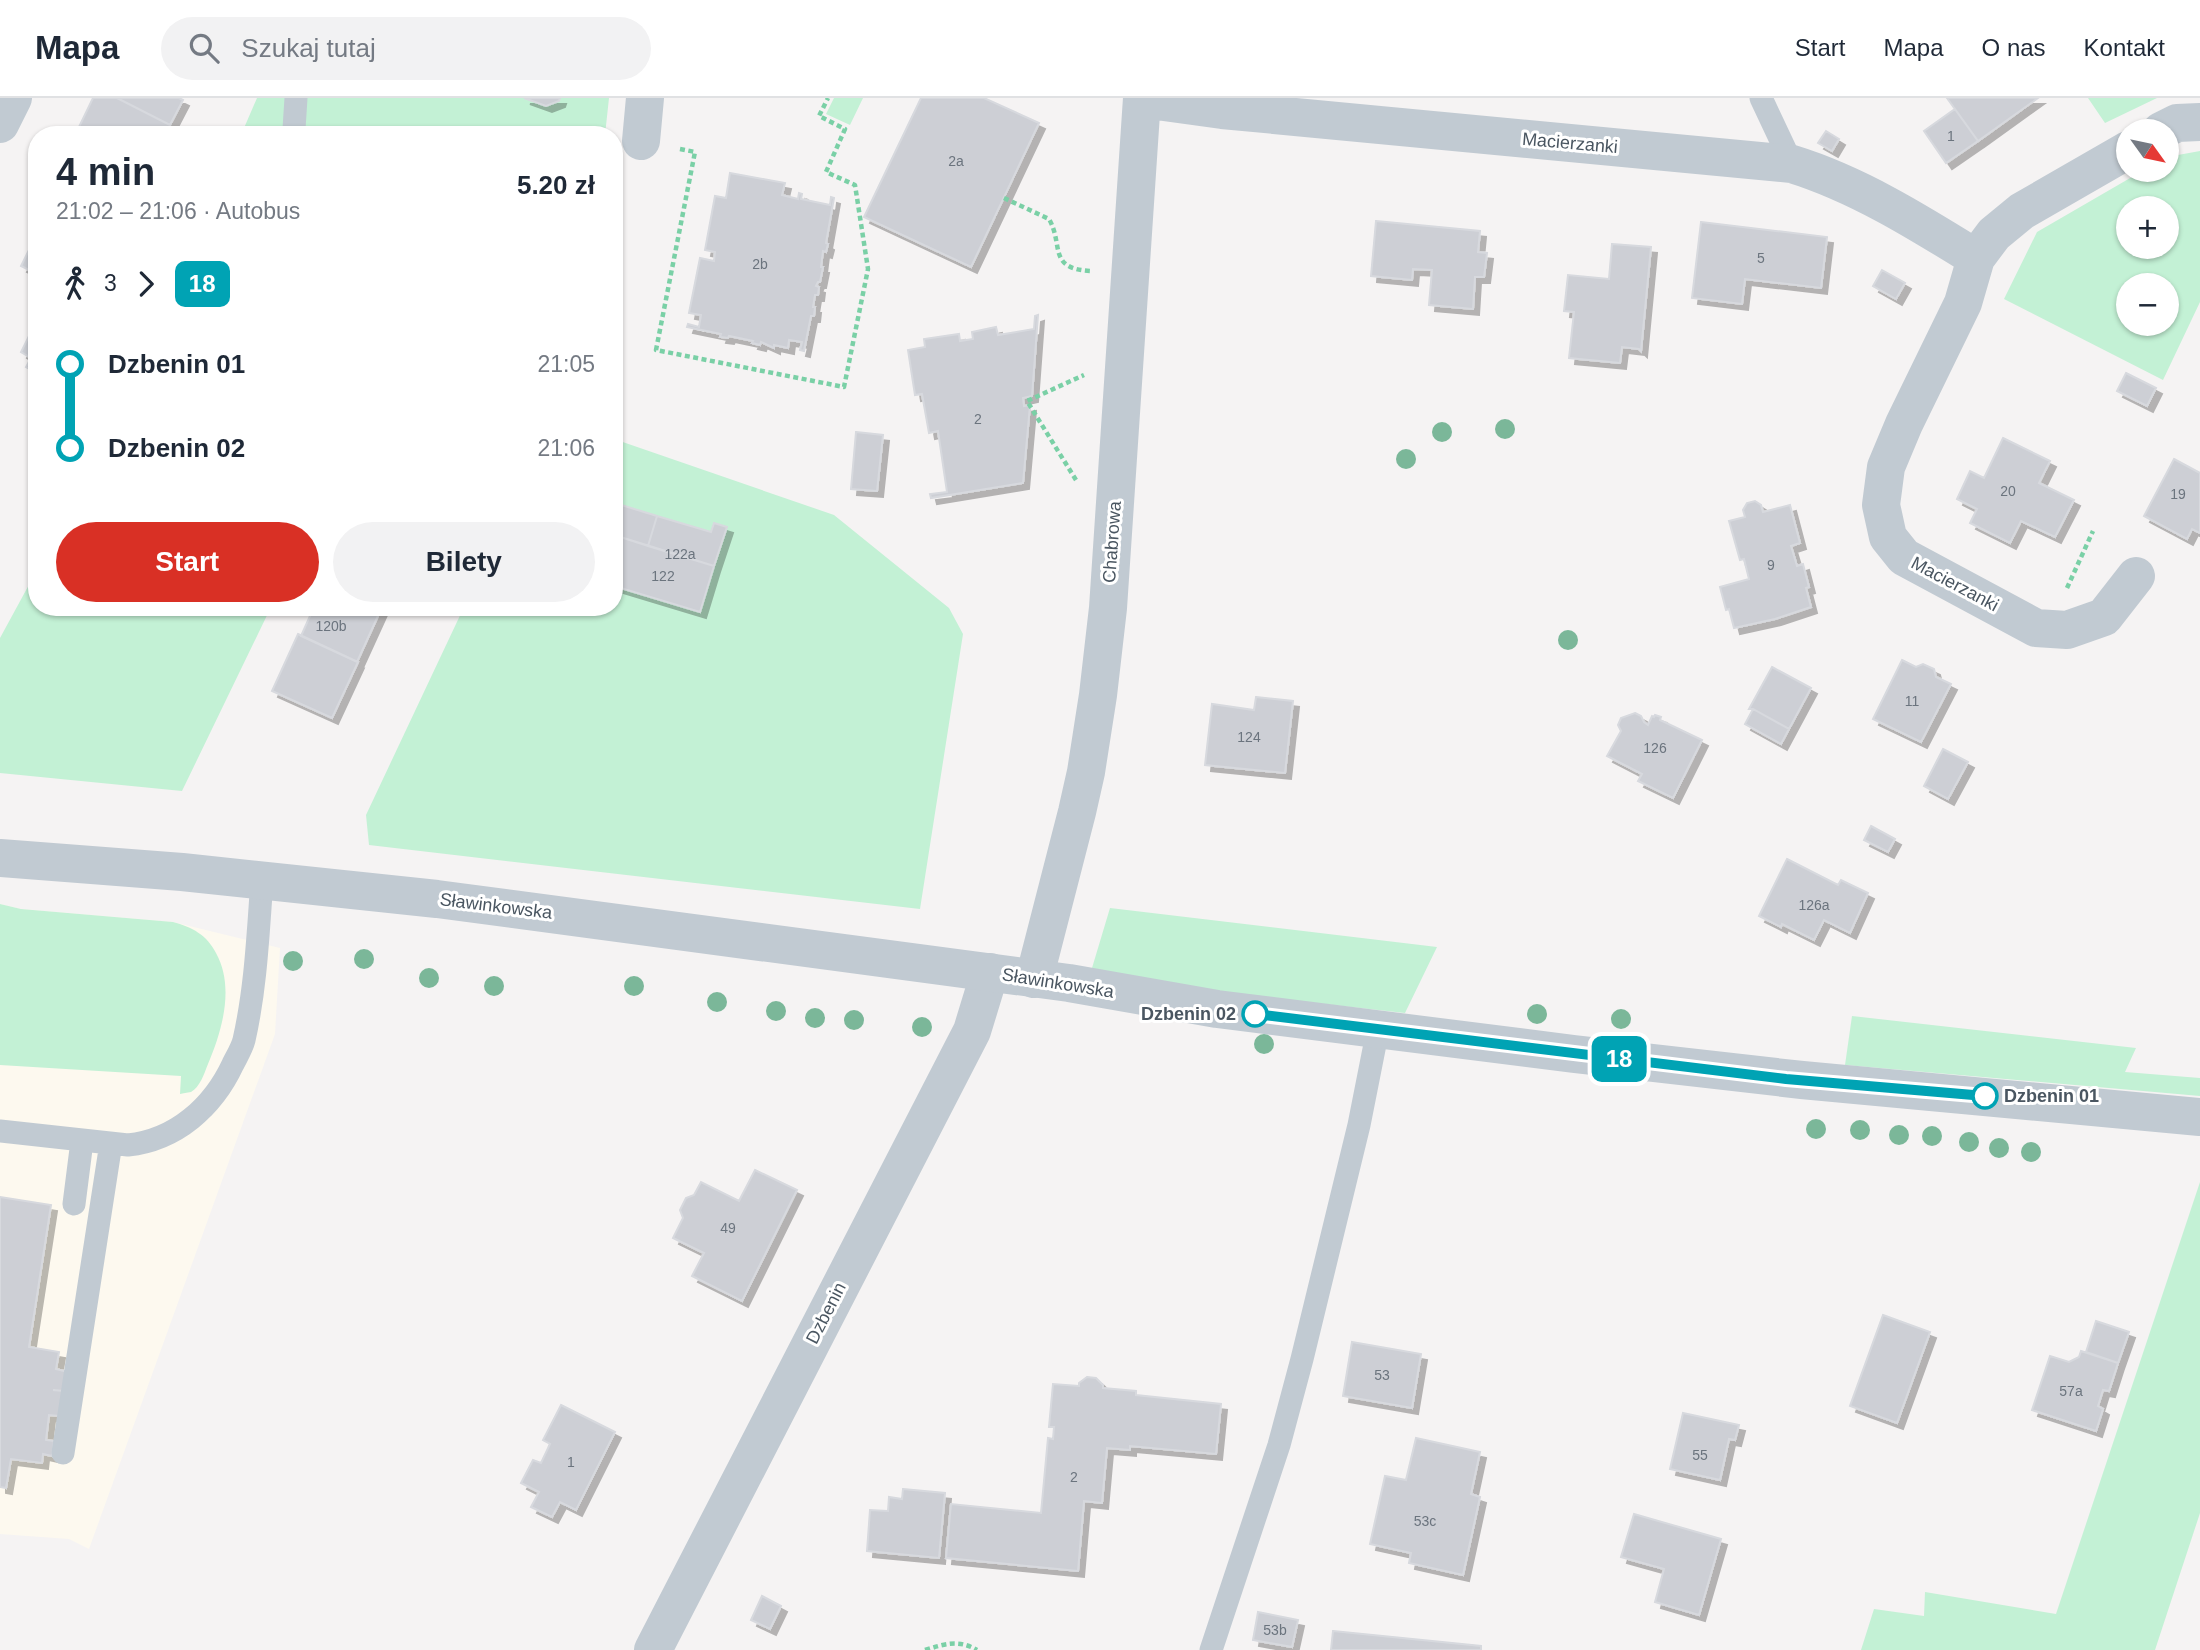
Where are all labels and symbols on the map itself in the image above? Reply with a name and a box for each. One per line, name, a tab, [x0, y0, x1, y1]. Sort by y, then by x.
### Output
north arrow	[2116, 119, 2179, 182]
house number: 1	[1947, 128, 1955, 144]
street label: Macierzanki	[1521, 129, 1619, 157]
house number: 2a	[948, 153, 964, 169]
house number: 5	[1757, 250, 1765, 266]
house number: 2b	[752, 256, 768, 272]
house number: 2	[974, 411, 982, 427]
house number: 20	[2000, 483, 2016, 499]
house number: 19	[2170, 486, 2186, 502]
street label: Chabrowa	[1099, 499, 1125, 584]
house number: 122a	[664, 546, 696, 562]
street label: Macierzanki	[1908, 553, 2002, 615]
house number: 9	[1767, 557, 1775, 573]
house number: 122	[651, 568, 675, 584]
house number: 120b	[315, 618, 347, 634]
house number: 11	[1905, 693, 1919, 709]
house number: 124	[1237, 729, 1261, 745]
house number: 126	[1643, 740, 1667, 756]
street label: Sławinkowska	[439, 889, 554, 923]
house number: 126a	[1798, 897, 1830, 913]
street label: Sławinkowska	[1001, 964, 1116, 1002]
marker: Dzbenin 02	[1242, 1001, 1268, 1027]
place label: Dzbenin 02	[1141, 1004, 1236, 1024]
line badge: 18	[1588, 1036, 1650, 1082]
marker: Dzbenin 01	[1972, 1083, 1998, 1109]
place label: Dzbenin 01	[2004, 1086, 2099, 1106]
house number: 49	[720, 1220, 736, 1236]
street label: Dzbenin	[802, 1279, 850, 1347]
house number: 53	[1374, 1367, 1390, 1383]
house number: 57a	[2059, 1383, 2083, 1399]
house number: 55	[1692, 1447, 1708, 1463]
house number: 1	[567, 1454, 575, 1470]
house number: 2	[1070, 1469, 1078, 1485]
house number: 53c	[1414, 1513, 1436, 1529]
house number: 53b	[1263, 1622, 1287, 1638]

